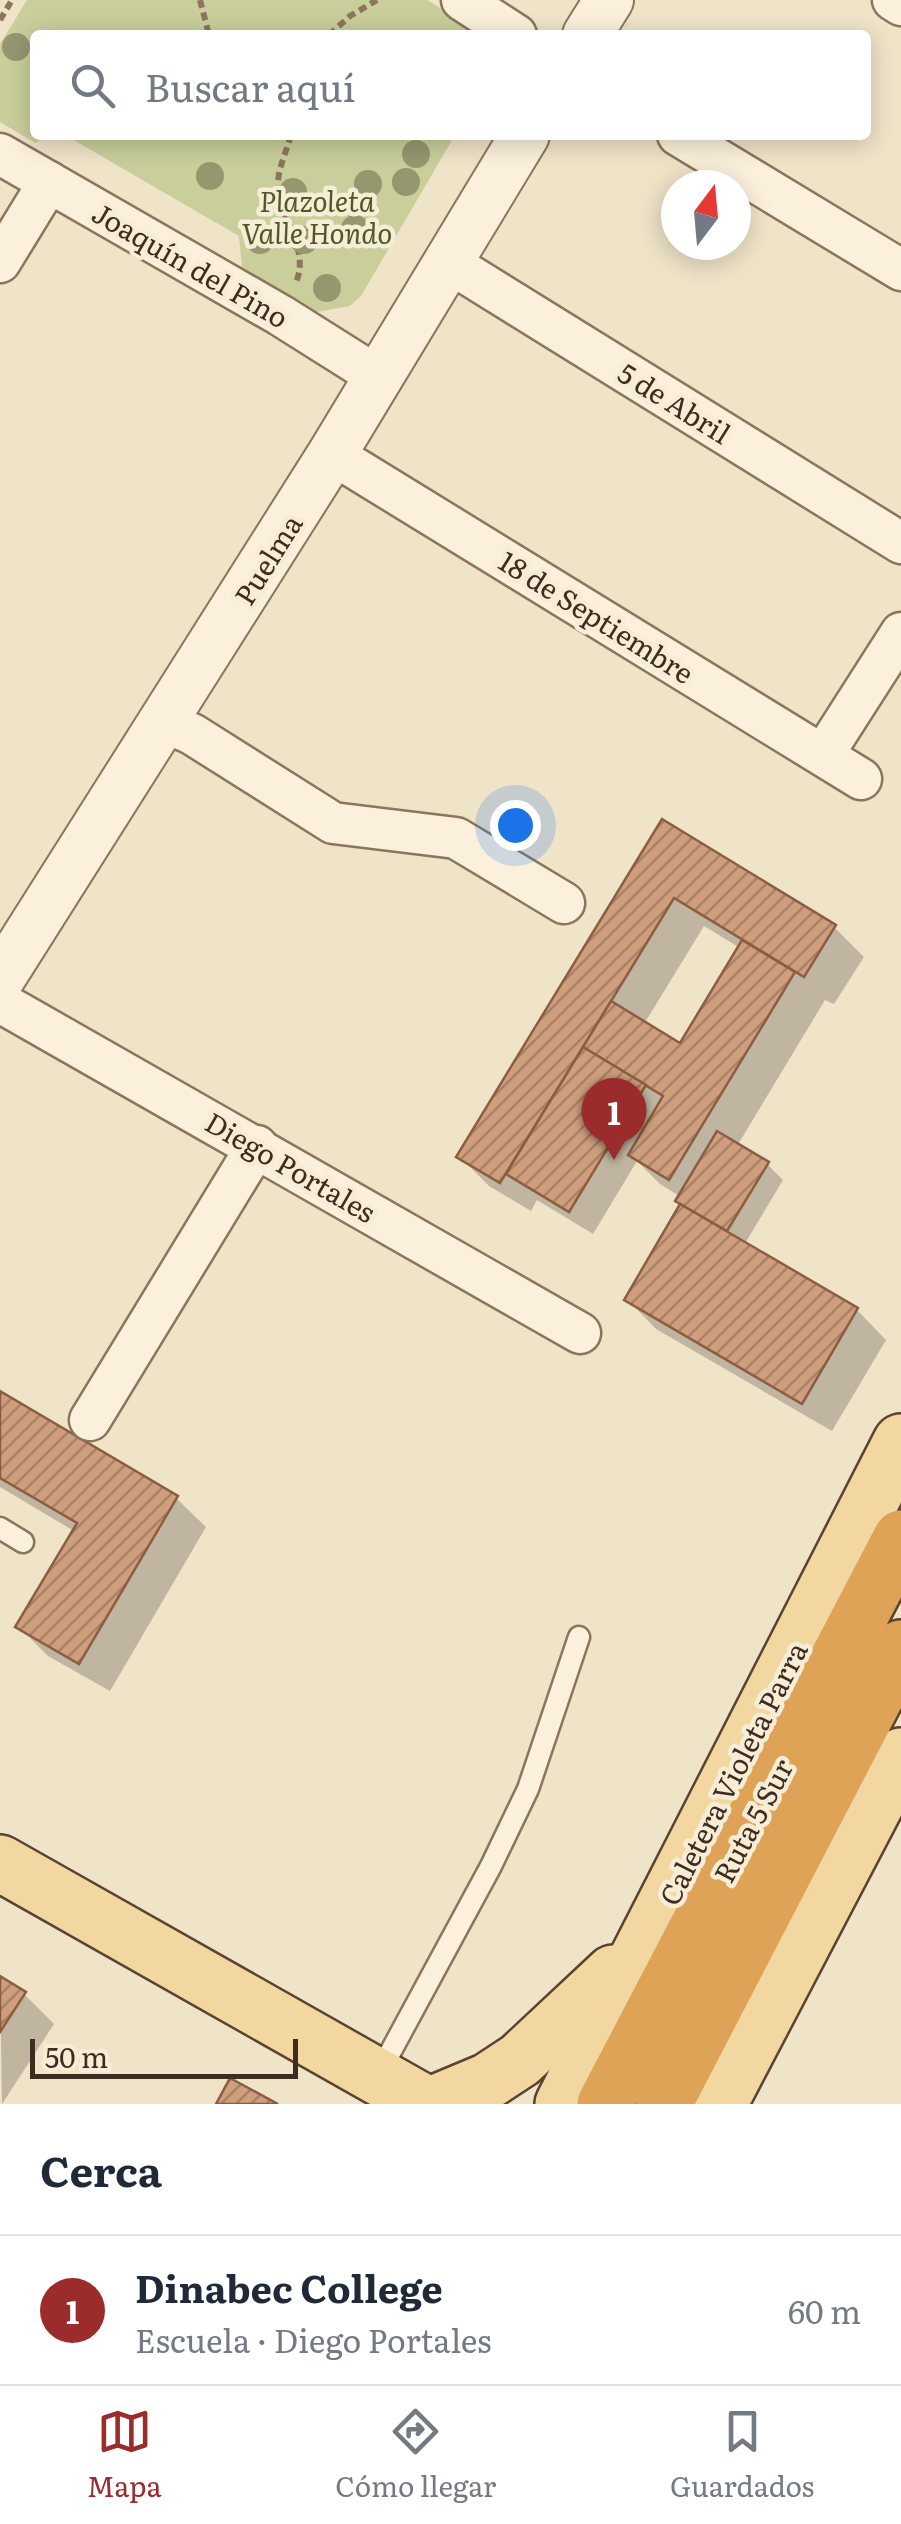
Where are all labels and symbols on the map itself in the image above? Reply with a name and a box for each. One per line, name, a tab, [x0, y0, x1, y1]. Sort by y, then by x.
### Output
north arrow	[661, 170, 751, 260]
park label: Plazoleta Valle Hondo	[242, 179, 392, 253]
street label: Joaquín del Pino	[85, 191, 297, 337]
street label: 5 de Abril	[611, 351, 739, 453]
street label: Puelma	[223, 505, 311, 613]
street label: 18 de Septiembre	[491, 539, 703, 693]
your location	[490, 800, 541, 851]
pin: 1	[582, 1078, 646, 1160]
street label: Diego Portales	[198, 1100, 384, 1232]
street label: Caletera Violeta Parra	[647, 1634, 817, 1912]
street label: Ruta 5 Sur	[702, 1750, 803, 1889]
scale bar	[30, 2034, 298, 2078]

